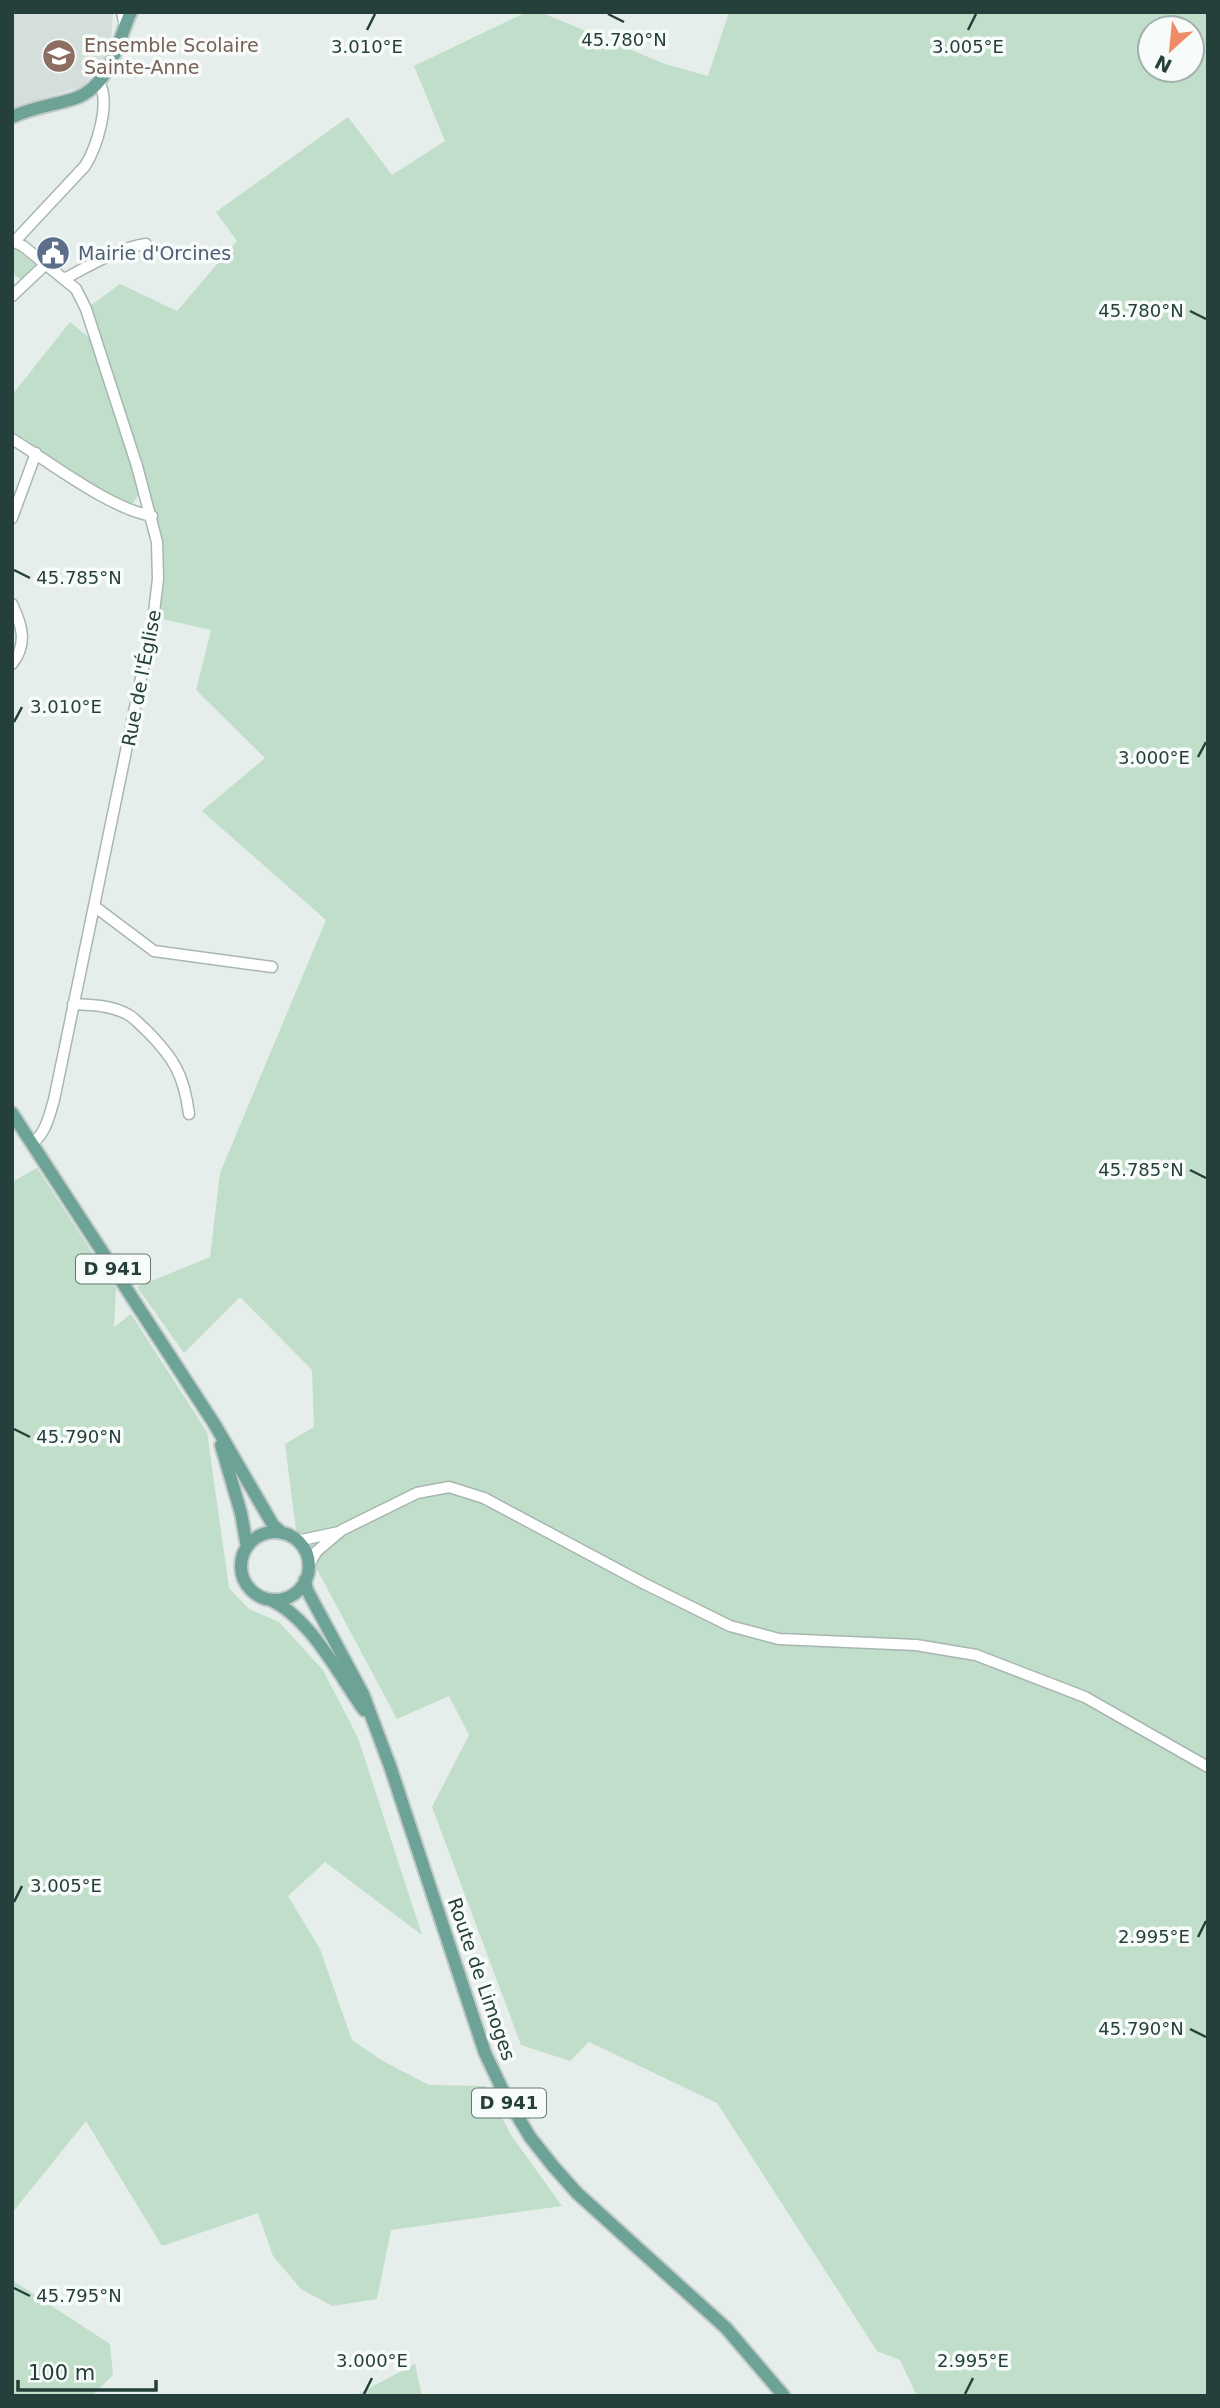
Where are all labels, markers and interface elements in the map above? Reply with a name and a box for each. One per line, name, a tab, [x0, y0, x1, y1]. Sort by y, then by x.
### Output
north arrow	[1136, 14, 1206, 84]
text: 45.780°N	[581, 29, 667, 50]
place label: Ensemble Scolaire Sainte-Anne	[84, 34, 259, 78]
text: 3.010°E	[331, 36, 403, 57]
text: 3.005°E	[932, 36, 1004, 57]
school or university icon: Ensemble Scolaire Sainte-Anne	[40, 37, 78, 75]
text: N	[1151, 51, 1175, 78]
public building icon: Mairie d'Orcines	[34, 234, 72, 272]
place label: Mairie d'Orcines	[78, 242, 231, 264]
text: 45.780°N	[1098, 300, 1184, 321]
text: 45.785°N	[36, 567, 122, 588]
street label: Rue de l'Église	[117, 608, 165, 748]
text: 3.010°E	[30, 696, 102, 717]
text: 3.000°E	[1118, 747, 1190, 768]
text: 45.785°N	[1098, 1159, 1184, 1180]
road number: D 941	[76, 1254, 150, 1284]
text: 45.790°N	[36, 1426, 122, 1447]
text: 3.005°E	[30, 1875, 102, 1896]
street label: Route de Limoges	[444, 1895, 520, 2063]
text: 2.995°E	[1118, 1926, 1190, 1947]
text: 45.790°N	[1098, 2018, 1184, 2039]
road number: D 941	[472, 2088, 546, 2118]
text: 45.795°N	[36, 2285, 122, 2306]
scale bar	[18, 2348, 156, 2392]
text: 3.000°E	[336, 2350, 408, 2371]
text: 2.995°E	[937, 2350, 1009, 2371]
text: 100 m	[28, 2361, 95, 2385]

